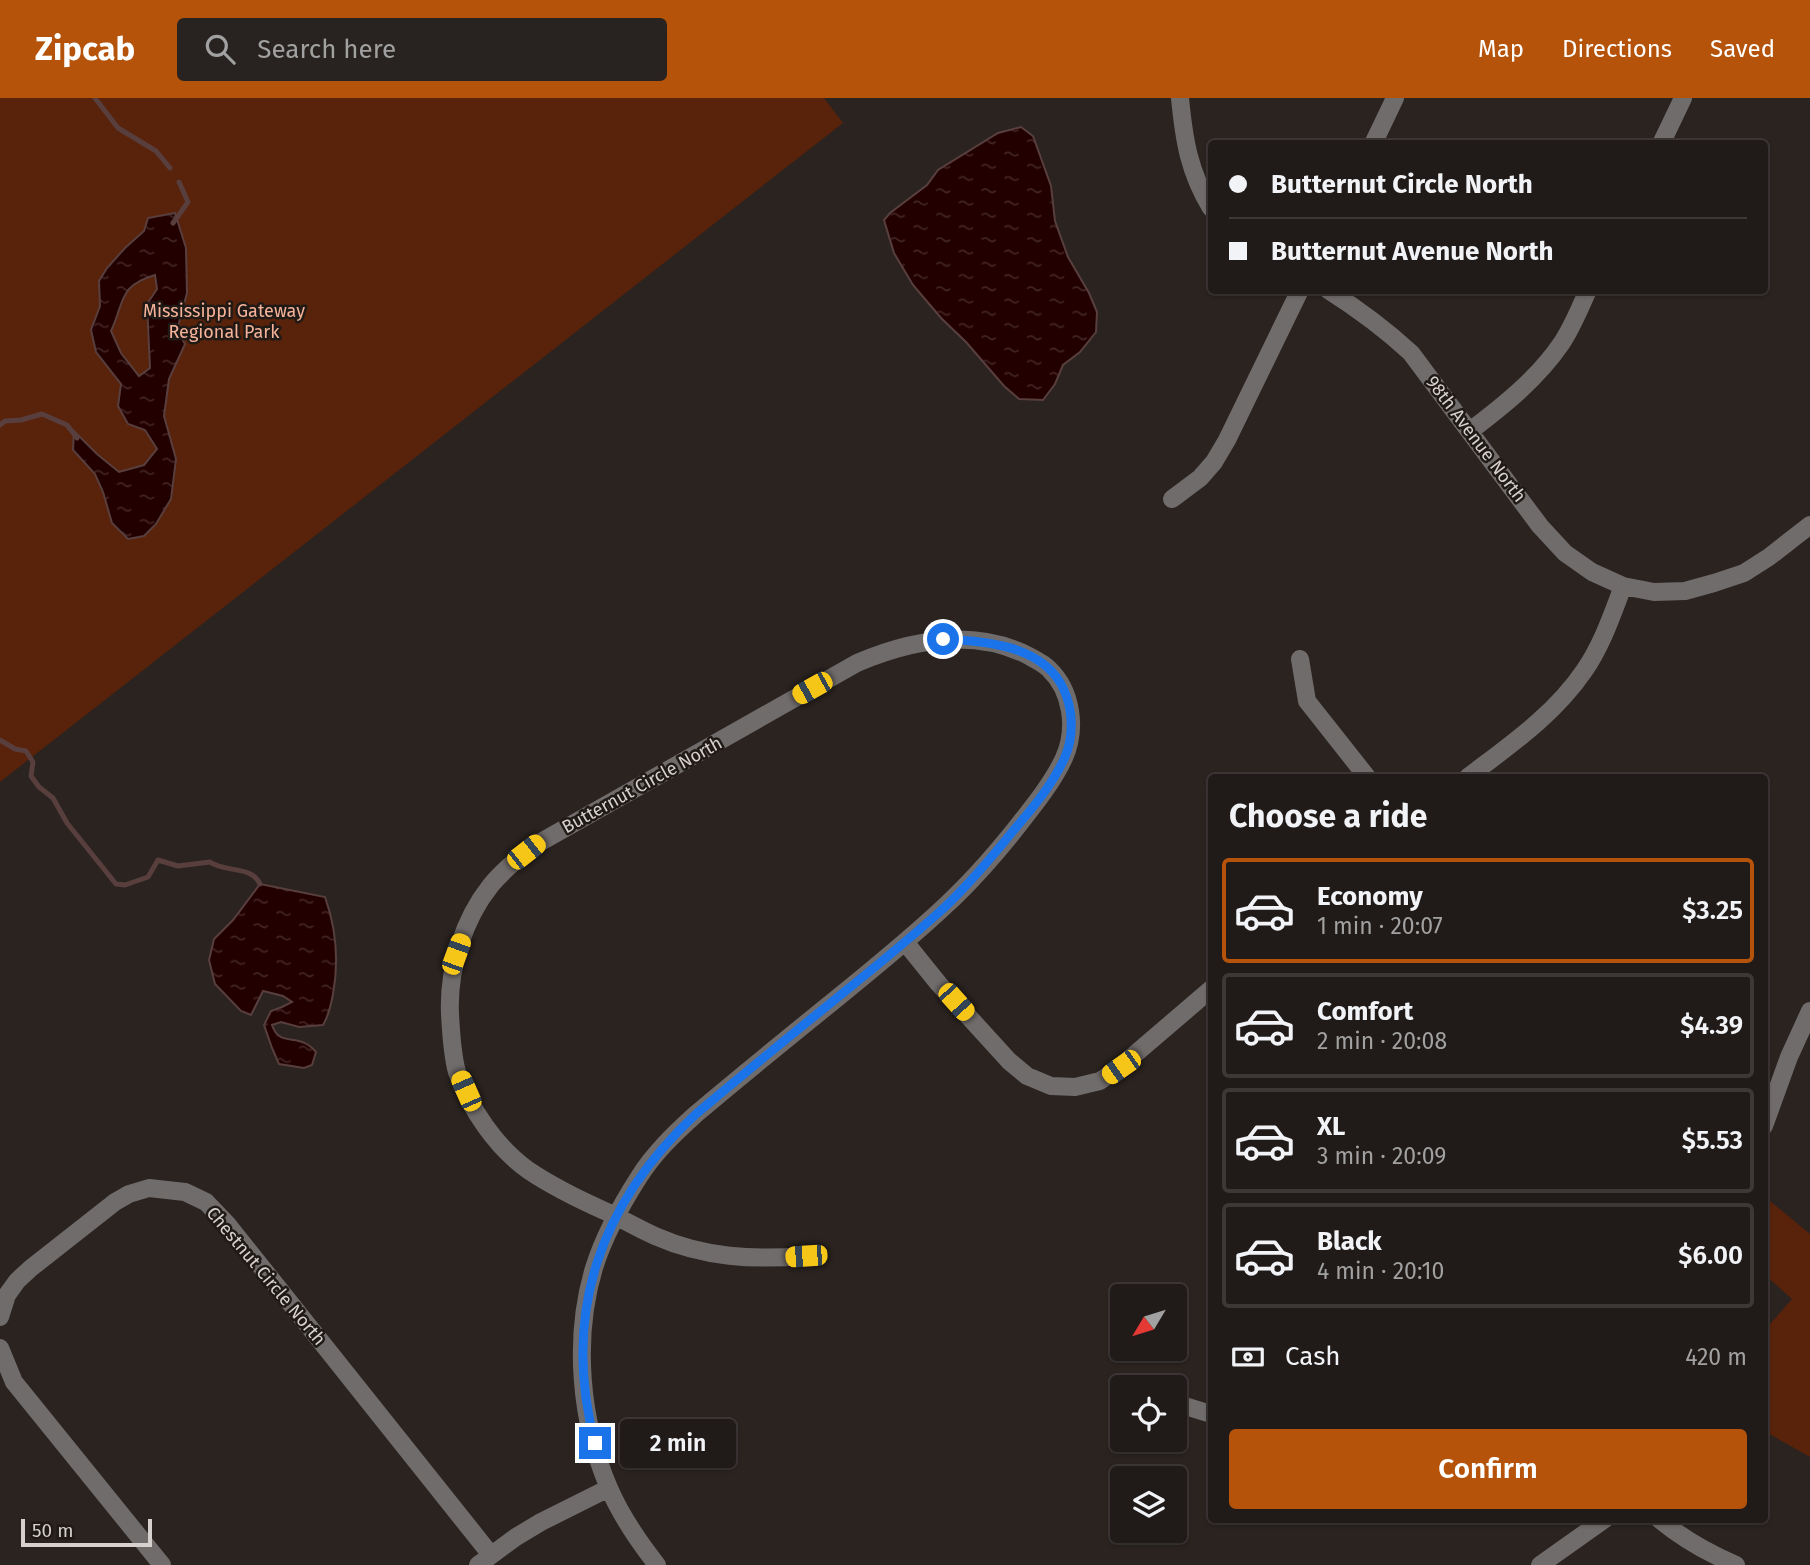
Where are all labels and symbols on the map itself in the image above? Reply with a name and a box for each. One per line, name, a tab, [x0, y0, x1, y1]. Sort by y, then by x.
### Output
park label: Mississippi Gateway Regional Park	[143, 300, 305, 343]
street label: 98th Avenue North	[1421, 371, 1531, 507]
route start	[927, 623, 959, 655]
car	[789, 669, 836, 707]
street label: Butternut Circle North	[558, 732, 726, 838]
car	[503, 831, 550, 873]
car	[439, 931, 474, 977]
car	[935, 979, 978, 1025]
car	[1098, 1046, 1145, 1088]
car	[448, 1068, 485, 1114]
street label: Chestnut Circle North	[202, 1202, 330, 1350]
car	[785, 1244, 828, 1268]
north arrow	[1110, 1284, 1186, 1362]
callout: 2 min	[620, 1418, 735, 1468]
route end	[579, 1427, 611, 1459]
scale bar	[21, 1516, 152, 1548]

